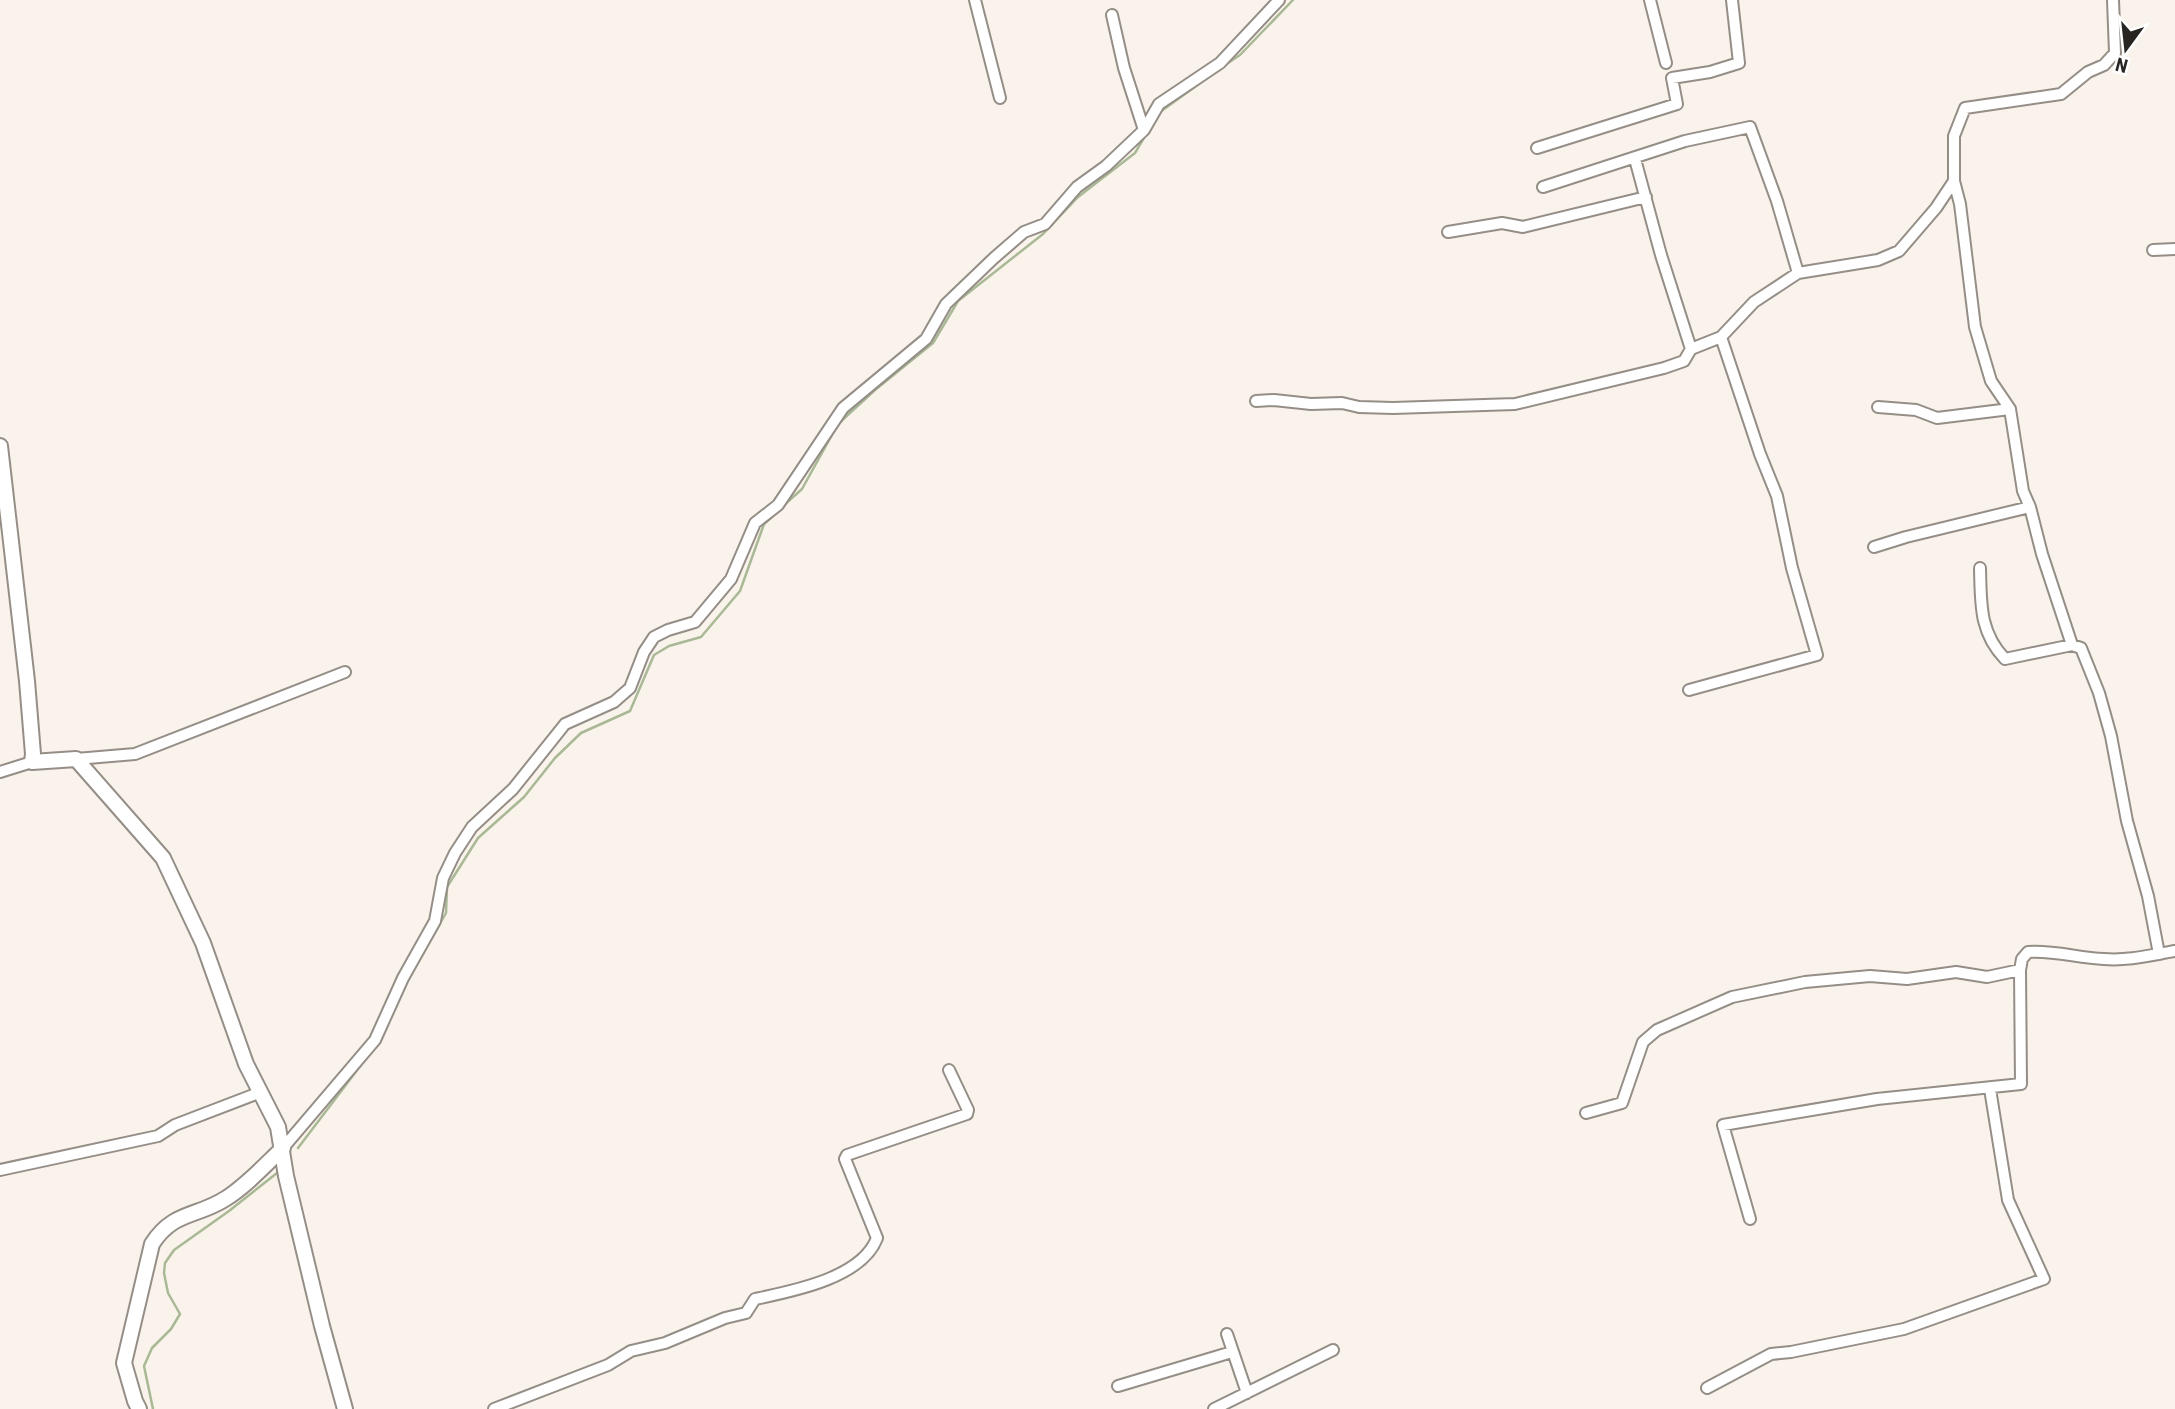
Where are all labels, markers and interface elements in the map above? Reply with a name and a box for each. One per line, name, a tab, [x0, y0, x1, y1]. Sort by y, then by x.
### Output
north arrow	[2091, 14, 2161, 84]
text: N	[2113, 52, 2130, 78]

